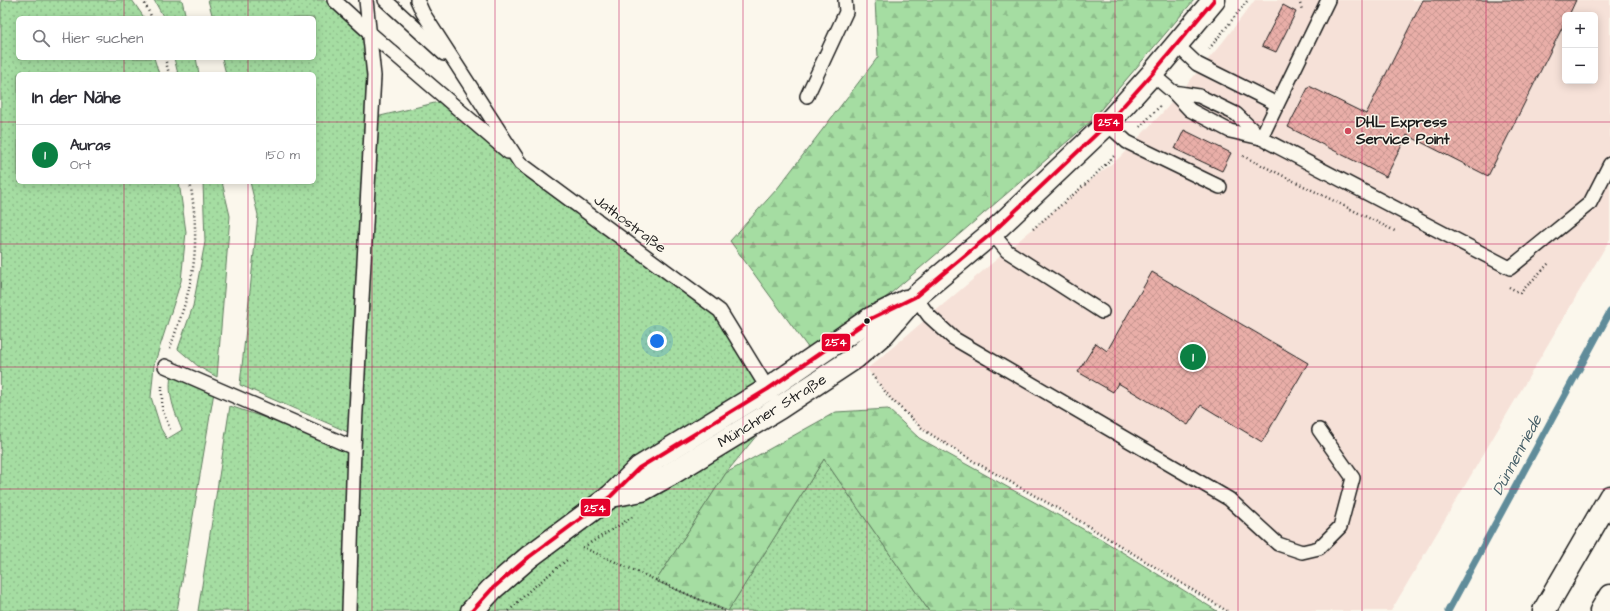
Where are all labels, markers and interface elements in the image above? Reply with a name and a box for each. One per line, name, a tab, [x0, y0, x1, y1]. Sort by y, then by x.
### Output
map controls	[1562, 12, 1598, 84]
button: +	[1562, 12, 1598, 48]
search box	[16, 16, 316, 60]
icon: search	[30, 27, 52, 49]
text: Hier suchen	[62, 28, 143, 49]
button: −	[1562, 48, 1598, 84]
text: In der Nähe	[32, 86, 121, 110]
place label: DHL Express Service Point	[1355, 112, 1450, 150]
line badge: 254	[1093, 113, 1124, 132]
text: 254	[1097, 115, 1120, 130]
marker: DHL Express Service Point	[1343, 126, 1353, 136]
text: Auras	[70, 135, 111, 156]
text: 1	[44, 146, 46, 164]
text: 150 m	[266, 146, 300, 164]
text: Ort	[70, 156, 91, 174]
street label: Jathostraße	[589, 190, 671, 258]
unlabelled marker	[862, 316, 872, 326]
your location	[647, 331, 667, 351]
line badge: 254	[821, 333, 851, 352]
text: 254	[824, 335, 847, 350]
pin: 1	[1180, 342, 1206, 372]
street label: Münchner Straße	[714, 369, 830, 453]
water label: Dünnenriede	[1487, 410, 1548, 499]
line badge: 254	[580, 498, 611, 517]
text: 254	[583, 501, 606, 516]

